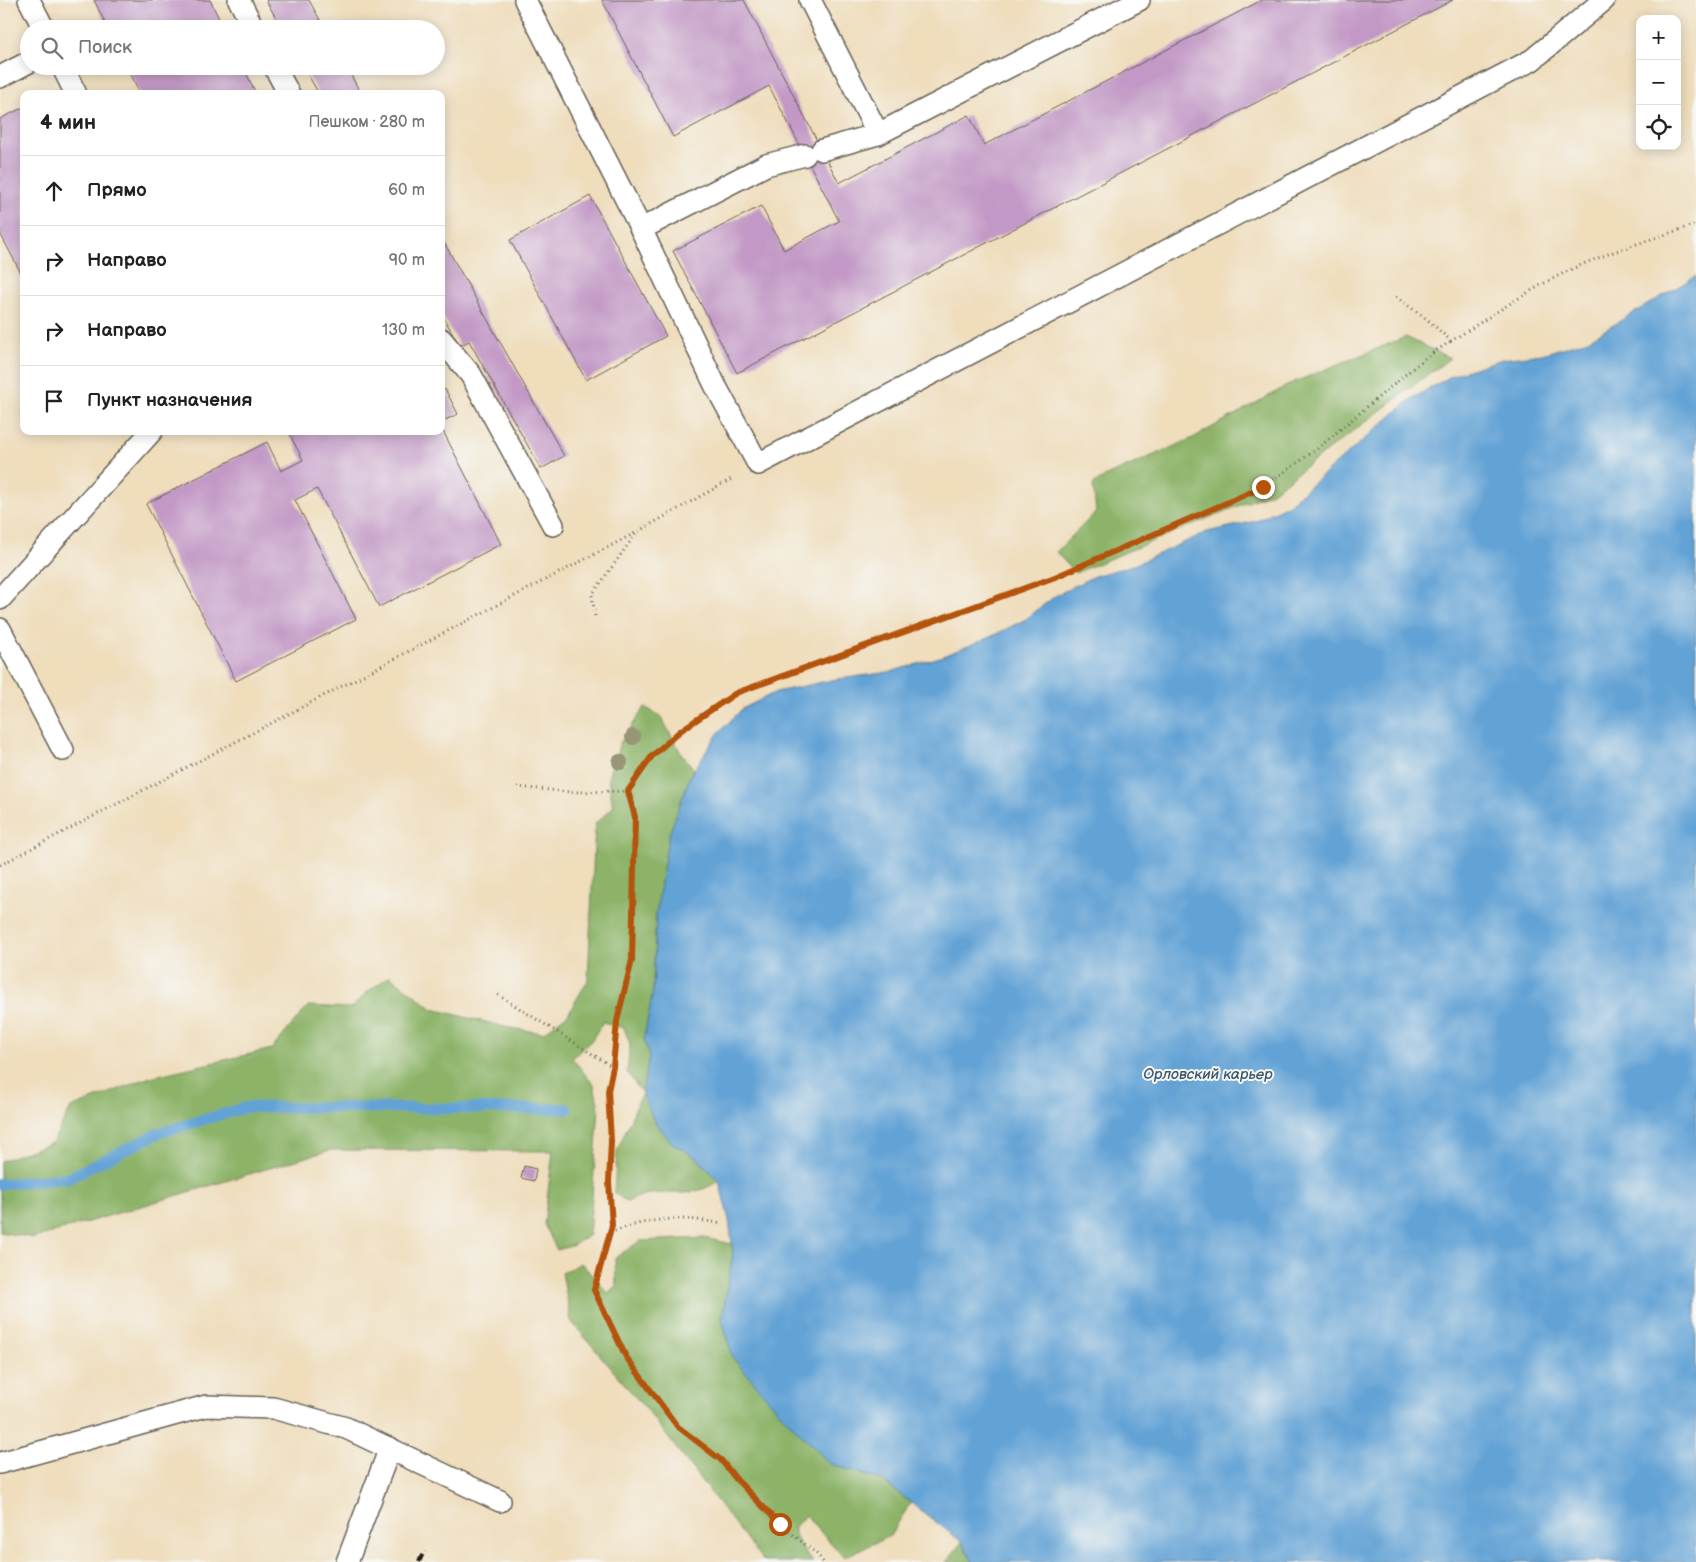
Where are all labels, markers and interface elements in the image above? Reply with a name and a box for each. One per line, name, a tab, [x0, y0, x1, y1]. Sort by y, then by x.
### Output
map controls	[1636, 15, 1681, 150]
button: +	[1636, 15, 1681, 60]
search box	[20, 20, 445, 75]
icon: search	[38, 34, 66, 62]
text: Поиск	[78, 36, 132, 59]
button: −	[1636, 60, 1681, 105]
button: locate	[1636, 105, 1681, 150]
text: 4 мин	[40, 110, 96, 135]
text: Пешком · 280 m	[308, 113, 425, 132]
icon: ahead	[40, 177, 68, 205]
text: Прямо	[87, 179, 147, 202]
text: 60 m	[388, 181, 425, 200]
icon: right	[40, 247, 68, 275]
text: Направо	[87, 249, 167, 272]
text: 90 m	[389, 251, 425, 270]
icon: right	[40, 317, 68, 345]
text: Направо	[87, 319, 167, 342]
text: 130 m	[382, 321, 425, 340]
icon: arrive	[40, 387, 68, 415]
text: Пункт назначения	[87, 389, 252, 412]
route end	[1252, 476, 1275, 499]
water label: Орловский карьер	[1143, 1065, 1273, 1084]
route start	[769, 1513, 792, 1536]

